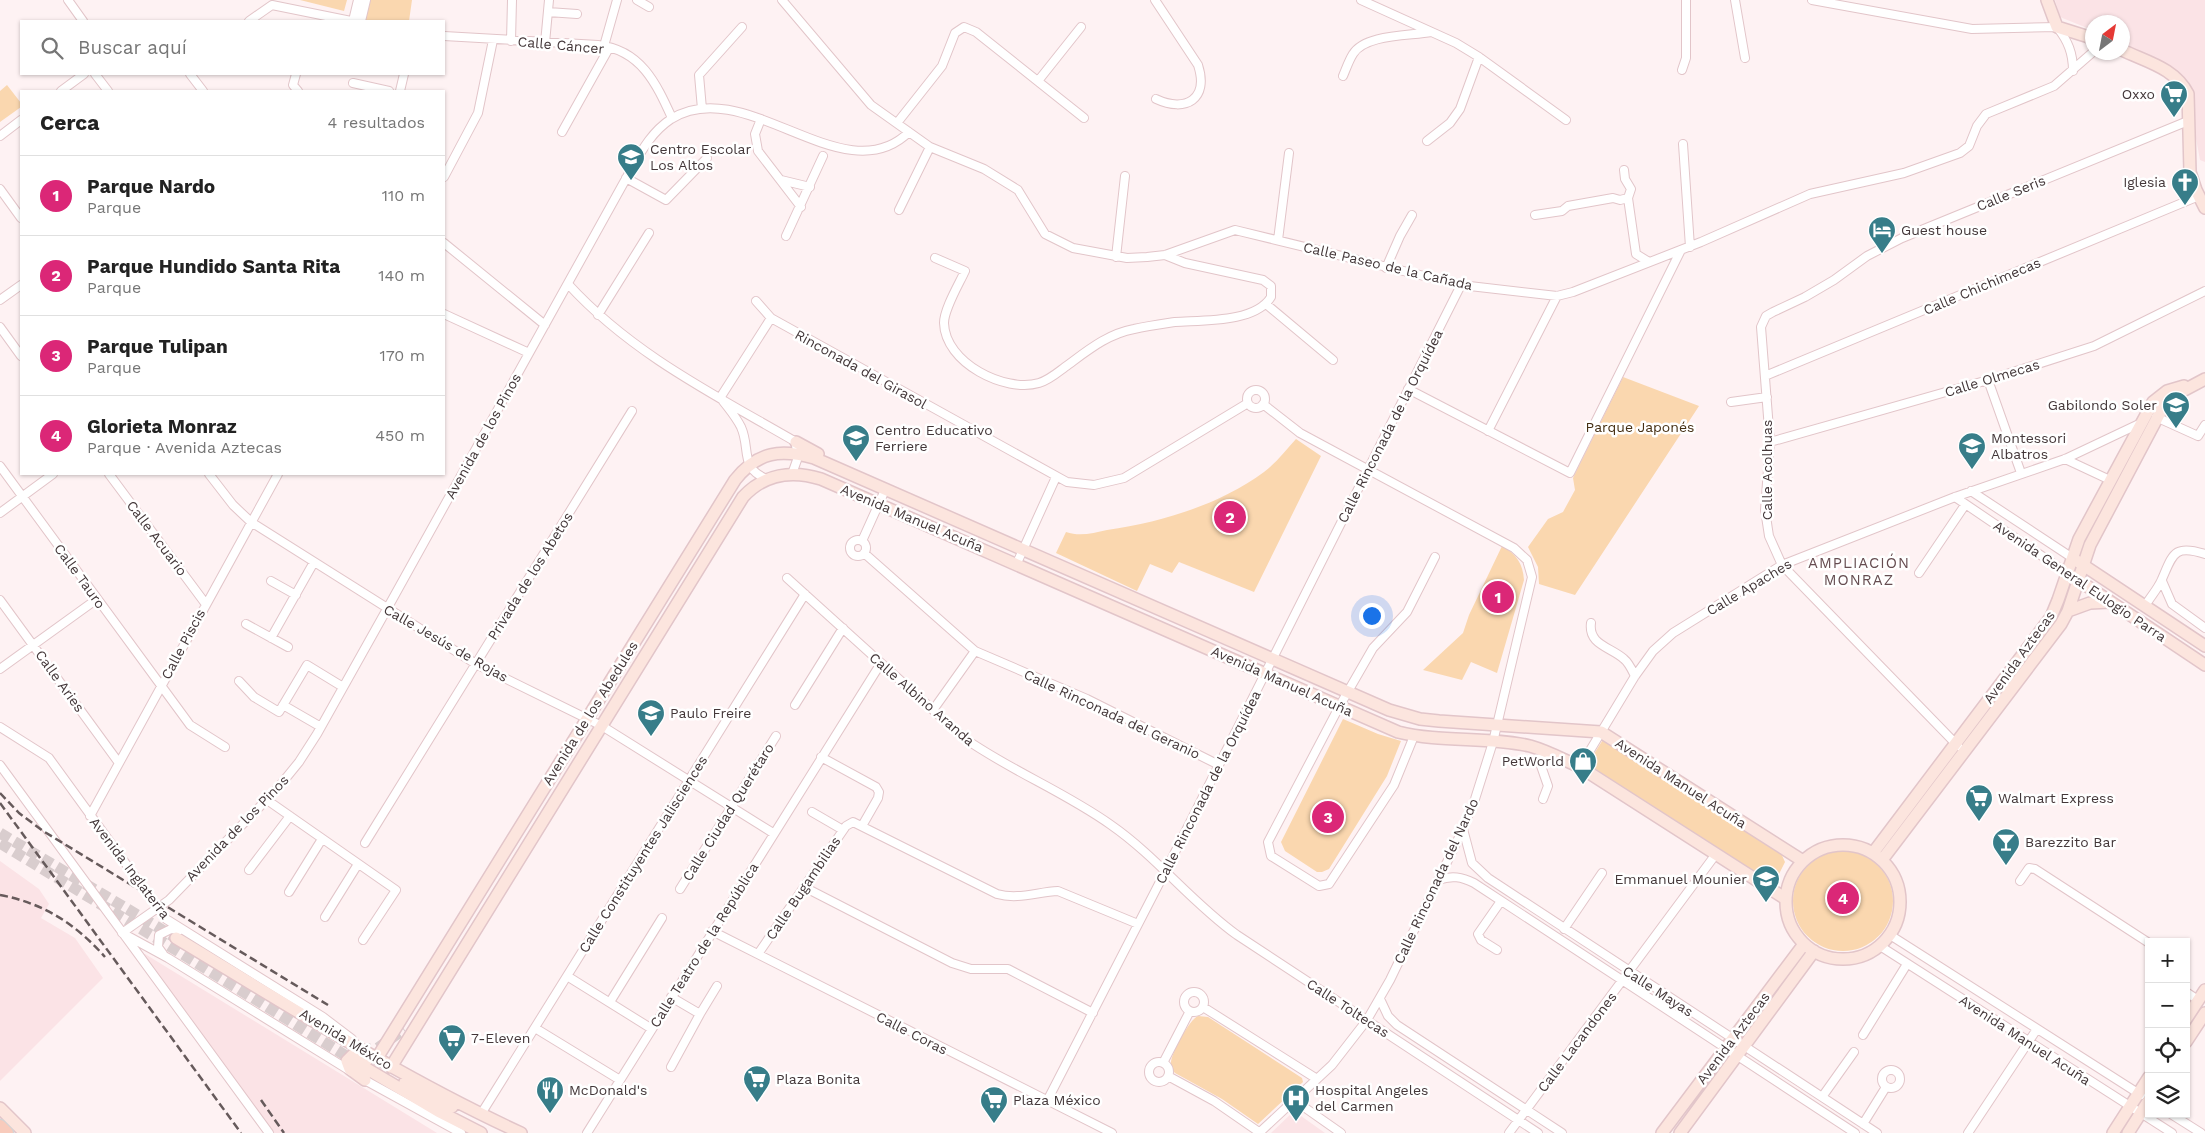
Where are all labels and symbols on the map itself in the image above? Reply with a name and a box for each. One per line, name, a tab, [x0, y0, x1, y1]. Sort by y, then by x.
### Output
north arrow	[2085, 15, 2130, 60]
street label: Calle Cáncer	[517, 33, 605, 57]
supermarket icon: Oxxo	[2159, 79, 2189, 118]
place label: Oxxo	[2122, 86, 2155, 102]
place label: Centro Escolar Los Altos	[650, 141, 752, 173]
school or university icon: Centro Escolar Los Altos	[616, 142, 646, 181]
church icon: Iglesia	[2170, 167, 2200, 206]
street label: Calle Seris	[1974, 172, 2048, 214]
place label: Iglesia	[2123, 174, 2166, 190]
hotel icon: Guest house	[1867, 215, 1897, 254]
place label: Guest house	[1901, 222, 1987, 238]
street label: Calle Paseo de la Cañada	[1302, 239, 1474, 293]
street label: Calle Chichimecas	[1921, 254, 2043, 318]
street label: Rinconada del Girasol	[792, 326, 930, 412]
street label: Calle Rinconada de la Orquídea	[1334, 327, 1446, 525]
street label: Calle Olmecas	[1943, 356, 2041, 400]
street label: Avenida de los Pinos	[442, 371, 524, 501]
school or university icon: Gabilondo Soler	[2161, 390, 2191, 429]
place label: Gabilondo Soler	[2048, 397, 2157, 413]
park label: Parque Japonés	[1586, 419, 1694, 435]
street label: Calle Acolhuas	[1759, 420, 1775, 520]
place label: Centro Educativo Ferriere	[875, 422, 993, 454]
school or university icon: Centro Educativo Ferriere	[841, 423, 871, 462]
place label: Montessori Albatros	[1991, 430, 2066, 462]
school or university icon: Montessori Albatros	[1957, 431, 1987, 470]
street label: Avenida Manuel Acuña	[838, 481, 986, 555]
street label: Calle Acuario	[124, 497, 190, 579]
pin: 2	[1214, 498, 1246, 536]
street label: Privada de los Abetos	[484, 509, 576, 643]
street label: Avenida General Eulogio Parra	[1991, 517, 2169, 645]
street label: Calle Tauro	[51, 541, 109, 611]
district label: AMPLIACIÓN MONRAZ	[1808, 553, 1910, 589]
street label: Calle Apaches	[1704, 555, 1794, 619]
pin: 1	[1482, 578, 1514, 616]
street label: Calle Jesús de Rojas	[381, 601, 511, 685]
your location	[1359, 603, 1385, 629]
street label: Calle Piscis	[158, 606, 208, 682]
street label: Avenida Aztecas	[1980, 607, 2058, 707]
street label: Avenida de los Abedules	[539, 638, 641, 788]
street label: Avenida Manuel Acuña	[1209, 643, 1355, 719]
street label: Calle Aries	[32, 647, 88, 715]
street label: Calle Albino Aranda	[866, 649, 978, 749]
street label: Calle Rinconada del Geranio	[1021, 666, 1203, 762]
street label: Calle Rinconada de la Orquídea	[1152, 688, 1264, 886]
school or university icon: Paulo Freire	[636, 698, 666, 737]
place label: Paulo Freire	[670, 705, 751, 721]
street label: Avenida Manuel Acuña	[1612, 735, 1750, 831]
street label: Calle Ciudad Querétaro	[679, 740, 777, 884]
shop icon: PetWorld	[1568, 746, 1598, 785]
street label: Calle Constituyentes Jalisciences	[575, 753, 711, 955]
place label: PetWorld	[1502, 753, 1564, 769]
street label: Avenida de los Pinos	[182, 772, 292, 884]
supermarket icon: Walmart Express	[1964, 783, 1994, 822]
place label: Walmart Express	[1998, 790, 2114, 806]
street label: Calle Rinconada del Nardo	[1391, 796, 1481, 966]
pin: 3	[1312, 798, 1344, 836]
street label: Avenida Inglaterra	[87, 814, 173, 922]
bar icon: Barezzito Bar	[1991, 827, 2021, 866]
street label: Calle Bugambilias	[762, 833, 844, 943]
place label: Barezzito Bar	[2025, 834, 2116, 850]
street label: Calle Teatro de la República	[647, 860, 761, 1030]
school or university icon: Emmanuel Mounier	[1751, 864, 1781, 903]
place label: Emmanuel Mounier	[1614, 871, 1747, 887]
pin: 4	[1827, 879, 1859, 917]
street label: Calle Mayas	[1620, 962, 1696, 1020]
street label: Calle Toltecas	[1304, 975, 1392, 1041]
street label: Calle Lacandones	[1534, 989, 1620, 1095]
street label: Avenida Aztecas	[1693, 989, 1773, 1087]
street label: Avenida Manuel Acuña	[1956, 992, 2094, 1088]
street label: Avenida México	[297, 1005, 395, 1073]
street label: Calle Coras	[874, 1008, 950, 1058]
supermarket icon: 7-Eleven	[437, 1023, 467, 1062]
place label: 7-Eleven	[471, 1030, 530, 1046]
supermarket icon: Plaza Bonita	[742, 1064, 772, 1103]
place label: Plaza Bonita	[776, 1071, 860, 1087]
restaurant icon: McDonald's	[535, 1075, 565, 1114]
place label: McDonald's	[569, 1082, 647, 1098]
place label: Hospital Angeles del Carmen	[1315, 1082, 1428, 1114]
hospital icon: Hospital Angeles del Carmen	[1281, 1083, 1311, 1122]
supermarket icon: Plaza México	[979, 1085, 1009, 1124]
place label: Plaza México	[1013, 1092, 1101, 1108]

